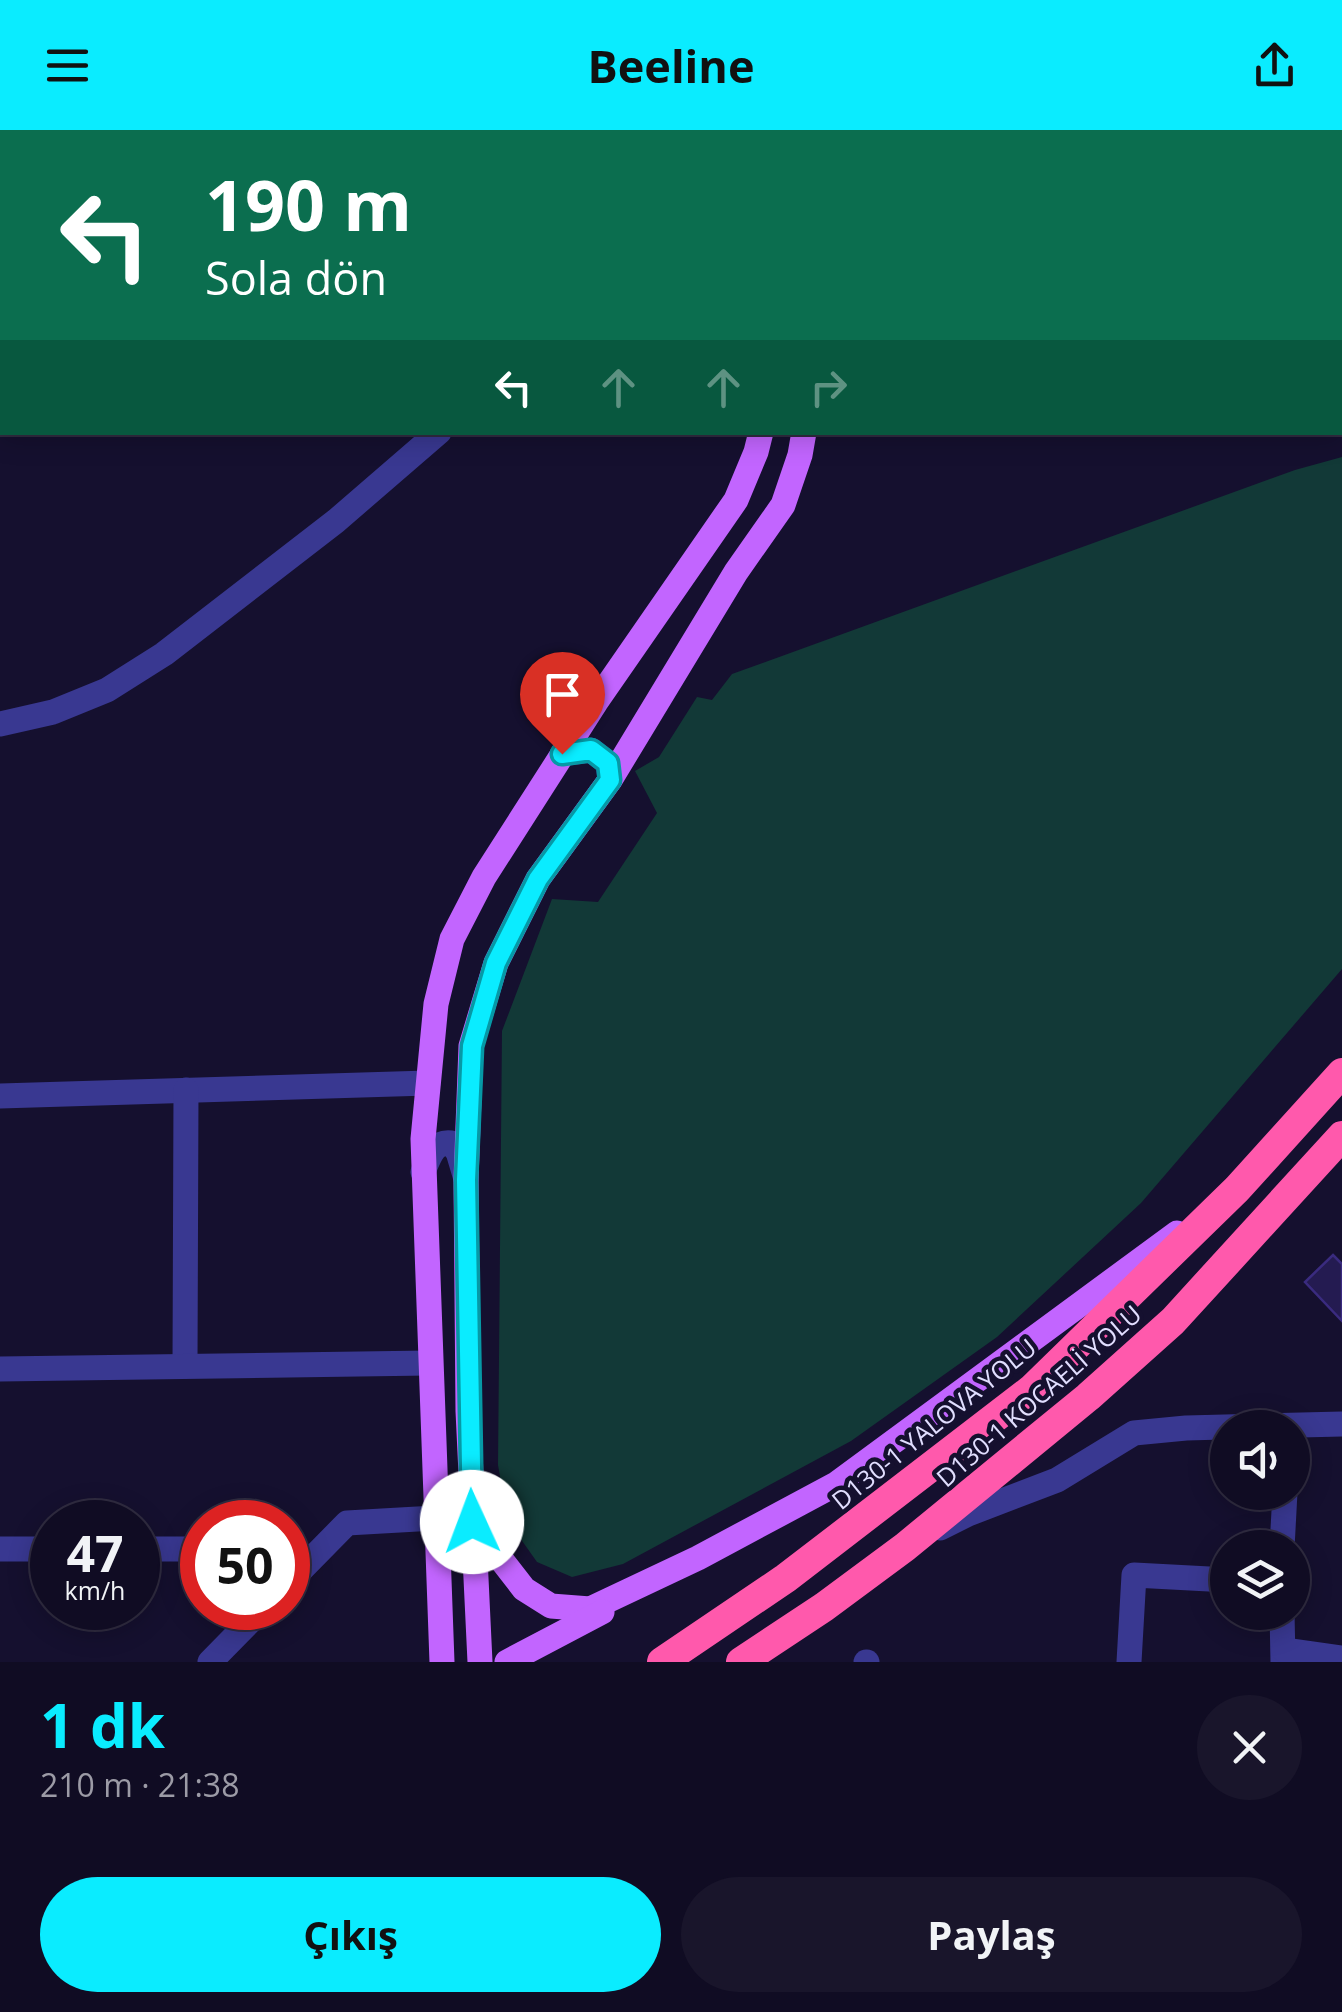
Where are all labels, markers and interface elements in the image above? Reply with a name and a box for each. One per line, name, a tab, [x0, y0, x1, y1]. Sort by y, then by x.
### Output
text: Beeline	[587, 35, 755, 96]
icon: menu	[40, 38, 95, 93]
icon: share	[1247, 38, 1302, 93]
text: 190 m	[205, 156, 412, 252]
icon: left	[40, 170, 170, 300]
text: Sola dön	[205, 247, 387, 308]
icon: left	[486, 360, 541, 415]
icon: ahead	[591, 360, 646, 415]
icon: ahead	[696, 360, 751, 415]
icon: right	[801, 360, 856, 415]
pin	[520, 652, 605, 755]
icon: arrive	[535, 667, 590, 722]
street label: D130-1 KOCAELİ YOLU	[929, 1297, 1148, 1494]
street label: D130-1 YALOVA YOLU	[824, 1330, 1043, 1516]
map controls	[1210, 1410, 1310, 1630]
button: sound	[1210, 1410, 1310, 1510]
position arrow	[420, 1470, 524, 1574]
speed limit sign: 50	[180, 1500, 310, 1630]
text: 47	[66, 1519, 124, 1587]
button: layers	[1210, 1530, 1310, 1630]
text: km/h	[65, 1573, 125, 1607]
text: 1 dk	[40, 1684, 165, 1766]
button: close	[1197, 1695, 1302, 1800]
text: 210 m · 21:38	[40, 1763, 239, 1806]
button: Çıkış	[40, 1877, 661, 1992]
button: Paylaş	[681, 1877, 1302, 1992]

